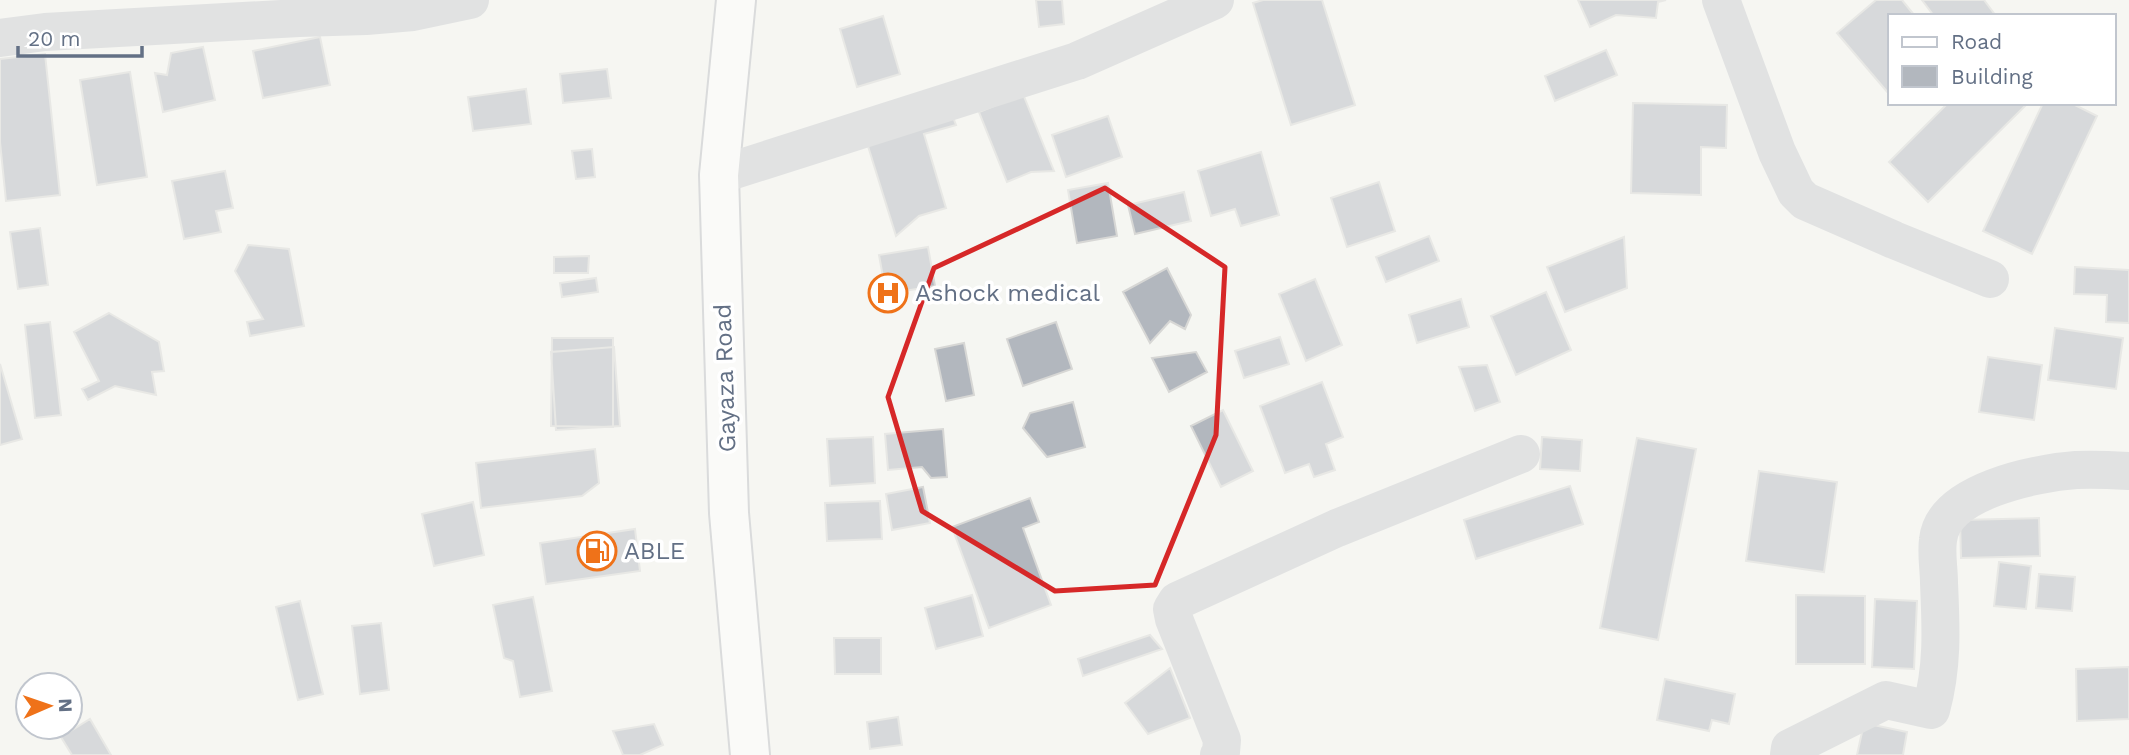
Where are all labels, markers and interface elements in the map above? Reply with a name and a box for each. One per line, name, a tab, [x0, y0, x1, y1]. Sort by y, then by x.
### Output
scale bar	[18, 14, 142, 58]
legend	[1888, 14, 2115, 105]
text: 20 m	[28, 26, 80, 51]
text: Road	[1951, 29, 2002, 54]
text: Building	[1951, 64, 2033, 89]
hospital icon: Ashock medical	[867, 272, 909, 314]
place label: Ashock medical	[915, 279, 1101, 307]
street label: Gayaza Road	[708, 303, 742, 453]
fuel station icon: ABLE	[576, 530, 618, 572]
place label: ABLE	[624, 537, 685, 565]
north arrow	[14, 671, 84, 741]
text: N	[54, 698, 77, 713]

